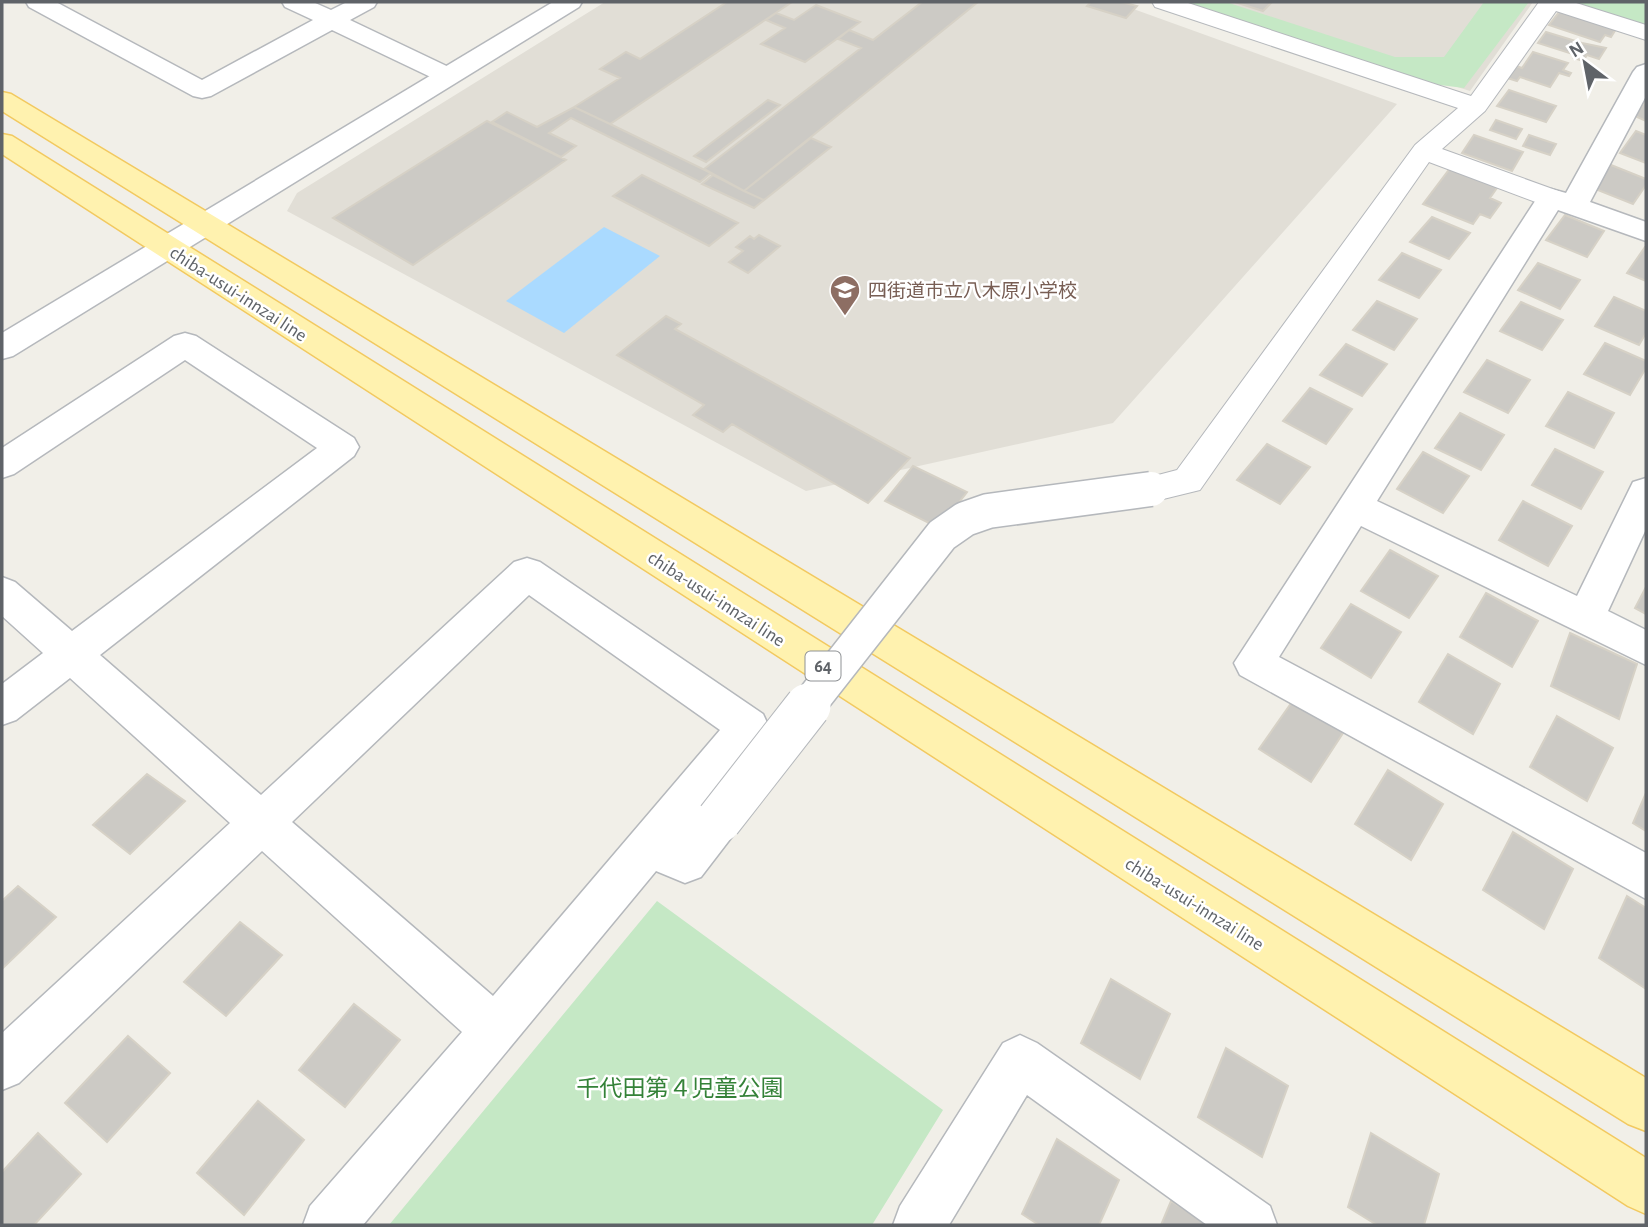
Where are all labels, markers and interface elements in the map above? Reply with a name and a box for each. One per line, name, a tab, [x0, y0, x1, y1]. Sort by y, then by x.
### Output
north arrow	[1550, 28, 1620, 98]
text: N	[1566, 38, 1587, 61]
street label: chiba-usui-innzai line	[166, 243, 310, 346]
school or university icon: 四街道市立八木原小学校	[828, 273, 862, 317]
place label: 四街道市立八木原小学校	[868, 280, 1077, 301]
street label: chiba-usui-innzai line	[644, 548, 788, 651]
road number: 64	[806, 652, 840, 680]
street label: chiba-usui-innzai line	[1122, 854, 1267, 955]
park label: 千代田第４児童公園	[577, 1076, 784, 1101]

